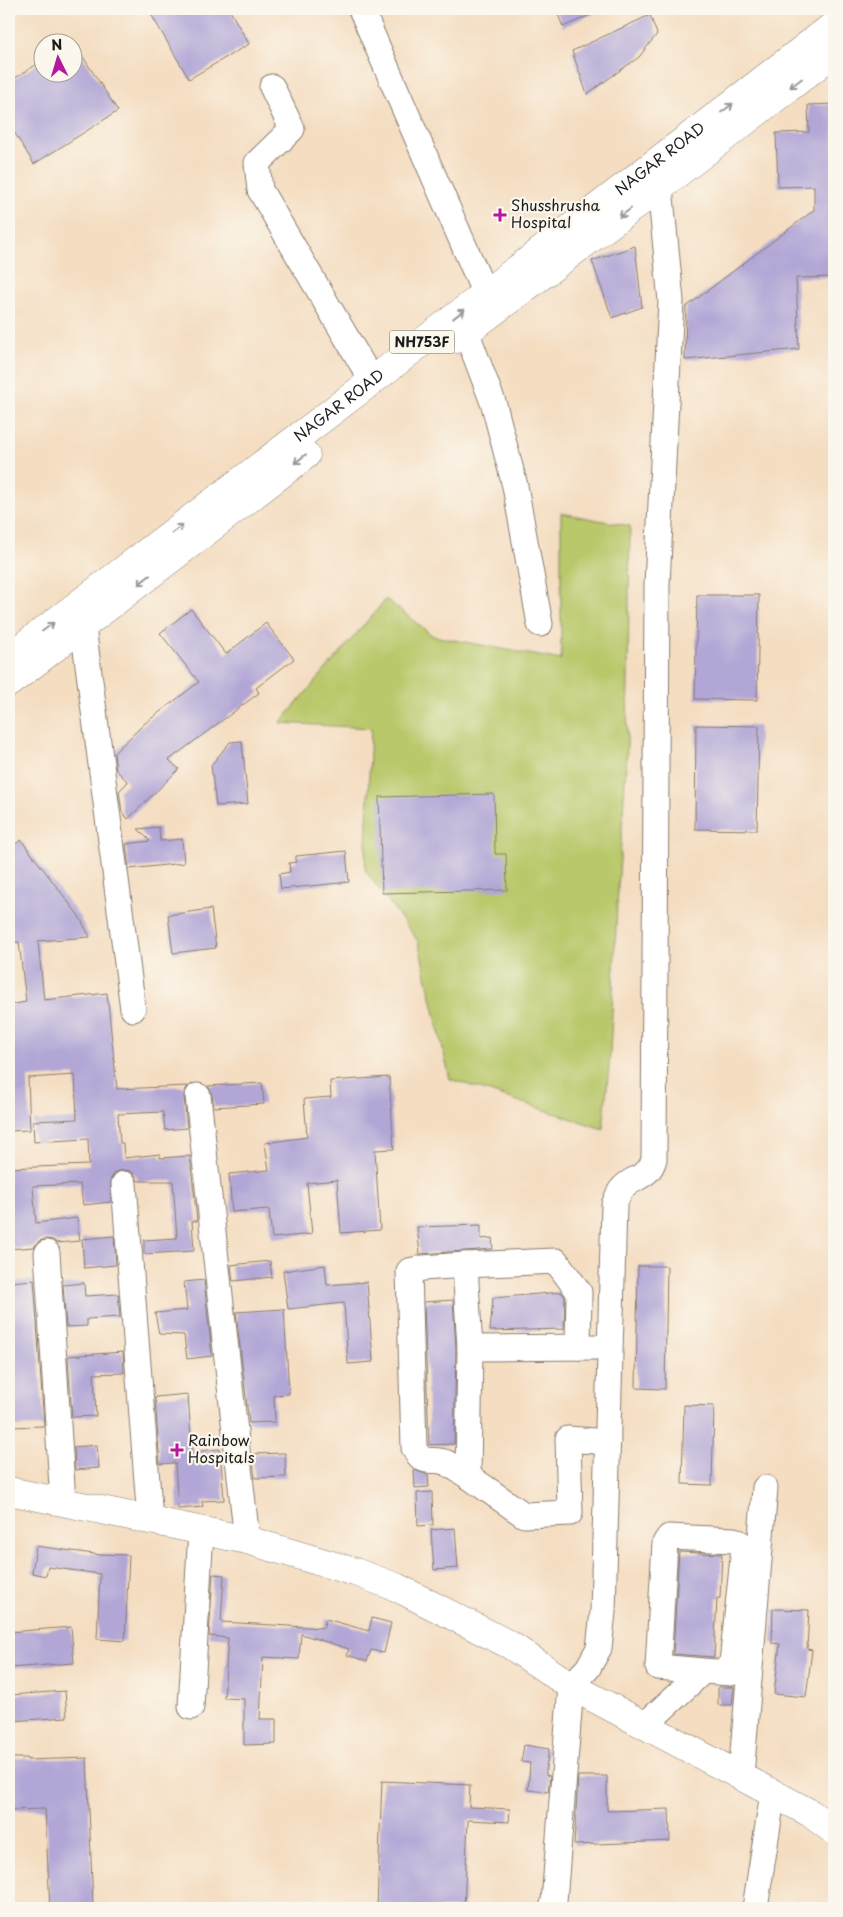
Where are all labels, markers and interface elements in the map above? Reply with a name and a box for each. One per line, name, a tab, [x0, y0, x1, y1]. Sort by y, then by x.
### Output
north arrow	[32, 32, 82, 82]
text: N	[50, 34, 63, 55]
one-way arrow	[789, 78, 803, 88]
one-way arrow	[720, 103, 733, 114]
street label: NAGAR ROAD	[609, 115, 709, 200]
place label: Shusshrusha Hospital	[511, 193, 601, 233]
marker: Shusshrusha Hospital	[493, 208, 507, 222]
one-way arrow	[619, 208, 632, 219]
one-way arrow	[452, 308, 465, 319]
road number: NH753F	[390, 331, 454, 354]
street label: NAGAR ROAD	[288, 363, 389, 447]
one-way arrow	[294, 454, 307, 465]
one-way arrow	[170, 524, 184, 534]
one-way arrow	[137, 575, 151, 585]
one-way arrow	[41, 622, 54, 633]
place label: Rainbow Hospitals	[188, 1428, 255, 1468]
marker: Rainbow Hospitals	[170, 1443, 184, 1457]

